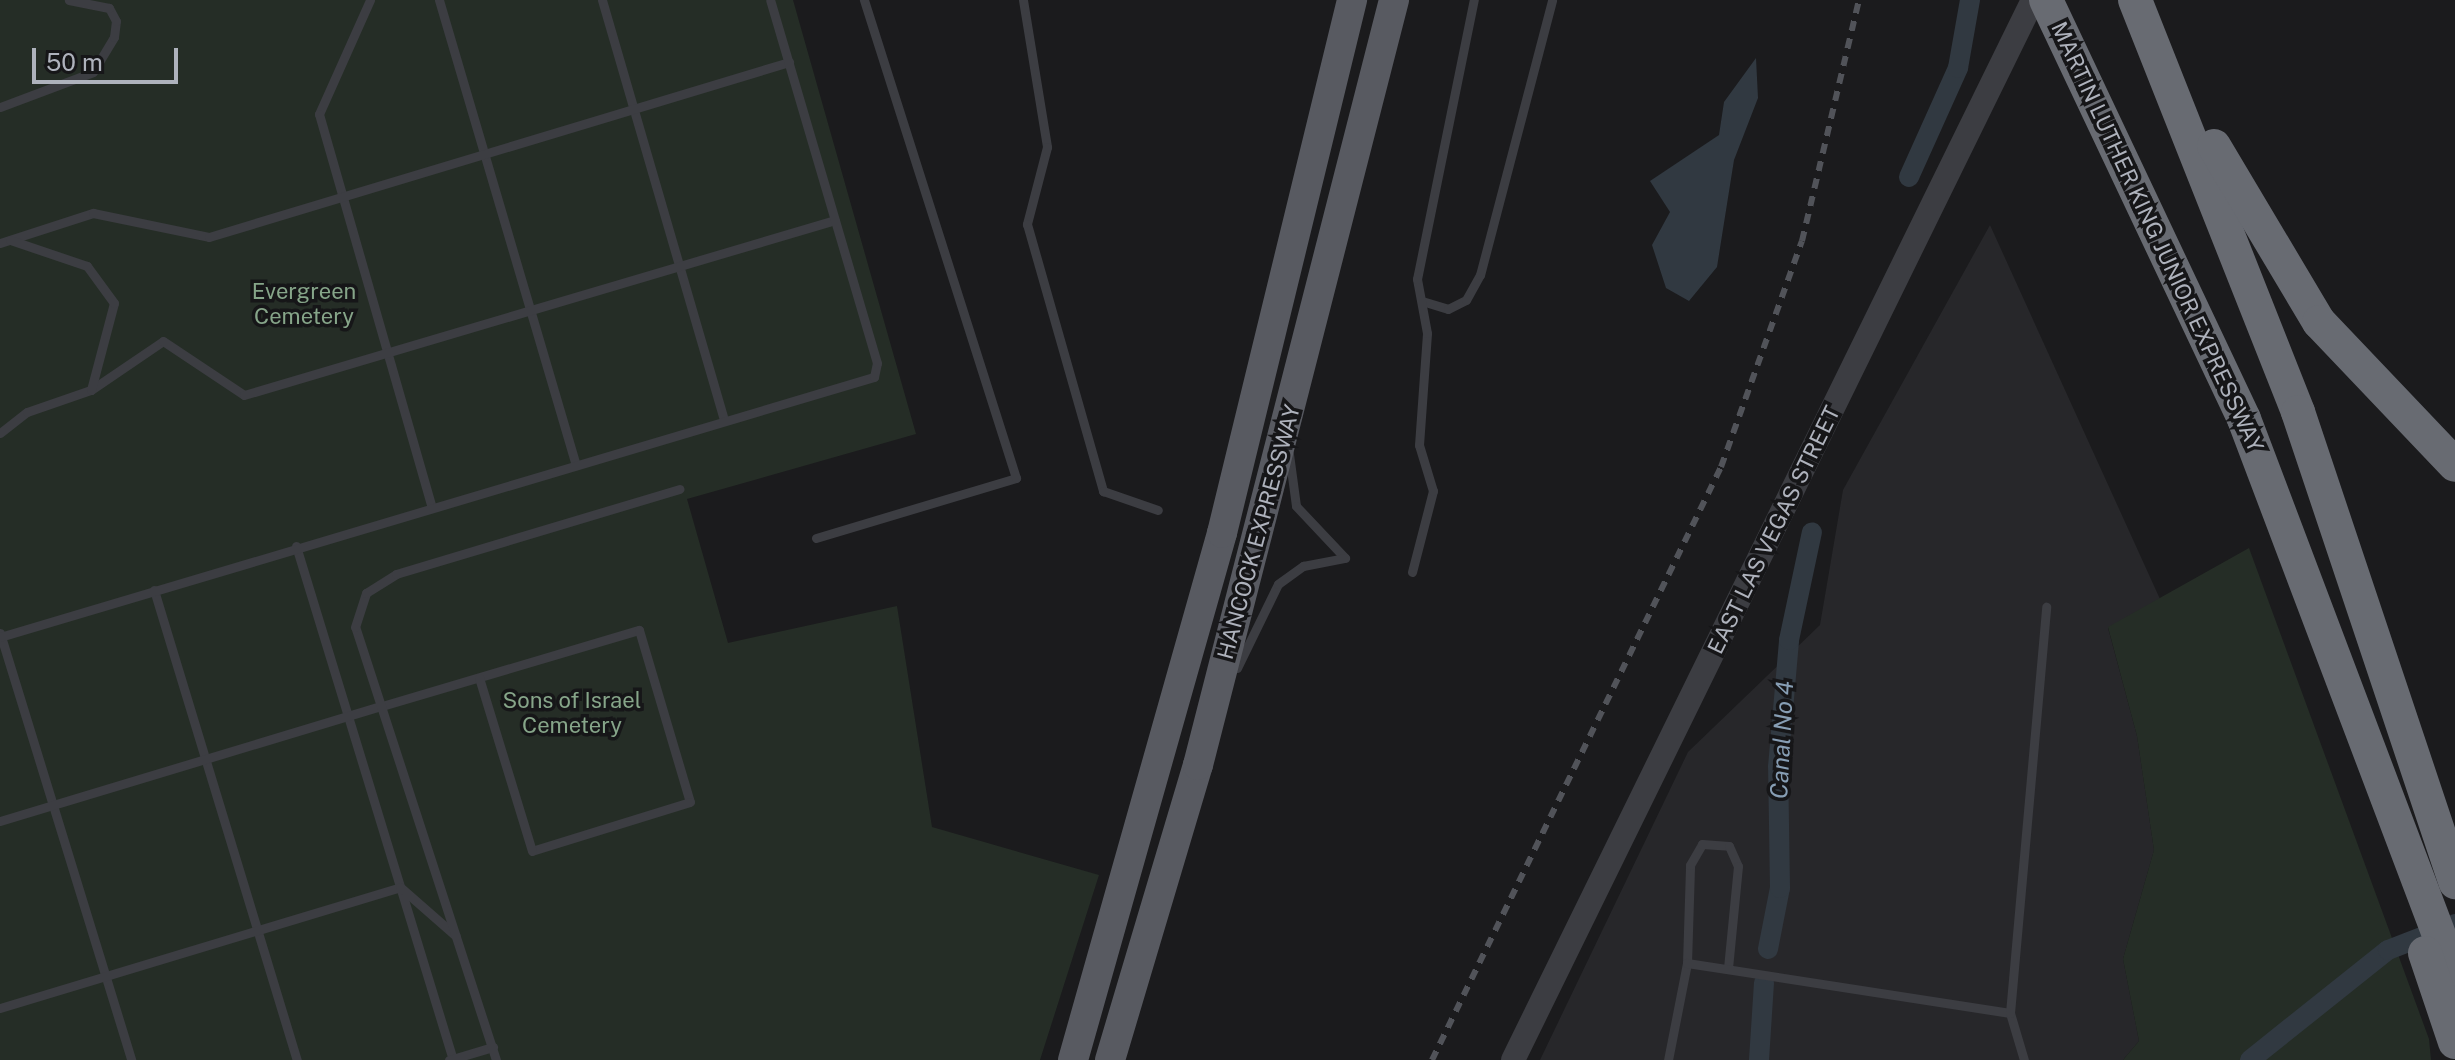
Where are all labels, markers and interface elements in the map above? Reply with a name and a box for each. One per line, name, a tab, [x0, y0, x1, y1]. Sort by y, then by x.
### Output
street label: MARTIN LUTHER KING JUNIOR EXPRESSWAY	[2045, 18, 2269, 456]
scale bar	[36, 32, 182, 82]
text: 50 m	[46, 48, 103, 76]
park label: Evergreen Cemetery	[252, 278, 356, 330]
street label: EAST LAS VEGAS STREET	[1702, 401, 1846, 659]
street label: HANCOCK EXPRESSWAY	[1212, 402, 1306, 662]
water label: Canal No 4	[1765, 680, 1799, 800]
park label: Sons of Israel Cemetery	[502, 687, 642, 738]

